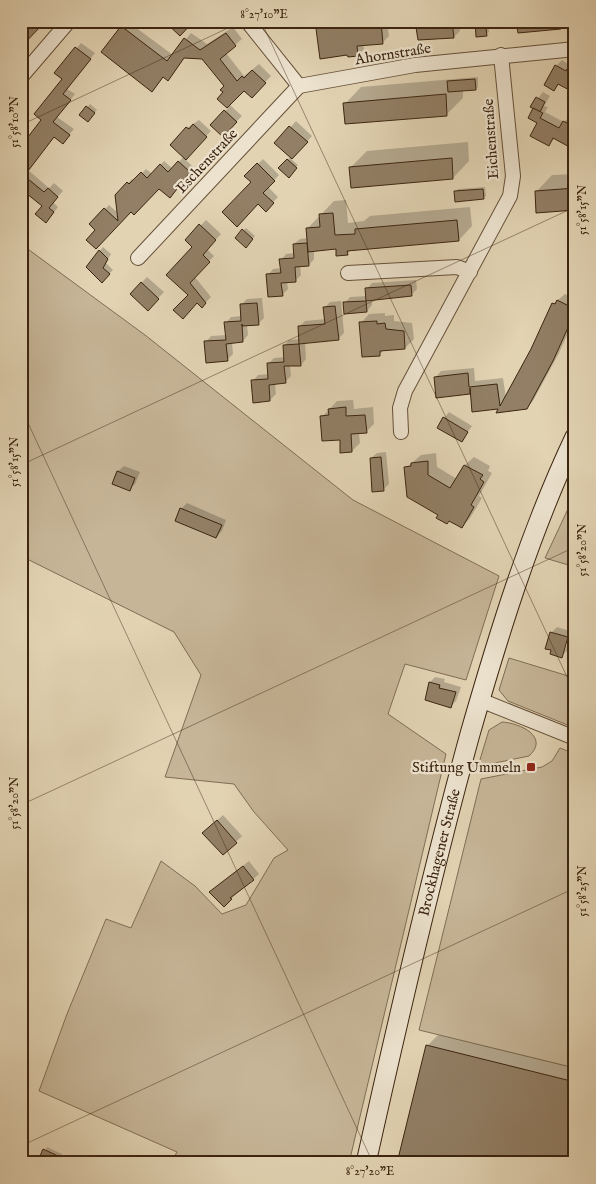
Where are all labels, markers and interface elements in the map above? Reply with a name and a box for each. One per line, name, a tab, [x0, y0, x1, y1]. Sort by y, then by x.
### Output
text: 8°27'10"E	[240, 7, 288, 22]
street label: Ahornstraße	[353, 39, 432, 70]
text: 51°58'10"N	[7, 96, 22, 148]
street label: Eichenstraße	[479, 98, 503, 180]
street label: Eschenstraße	[172, 124, 242, 197]
text: 51°58'15"N	[575, 184, 590, 235]
text: 51°58'15"N	[7, 436, 22, 487]
text: 51°58'20"N	[575, 523, 590, 576]
place label: Stiftung Ummeln	[412, 758, 521, 777]
marker: Stiftung Ummeln	[525, 761, 537, 773]
text: 51°58'20"N	[7, 776, 22, 829]
street label: Brockhagener Straße	[414, 787, 464, 918]
text: 51°58'25"N	[575, 865, 590, 917]
text: 8°27'20"E	[346, 1164, 394, 1179]

